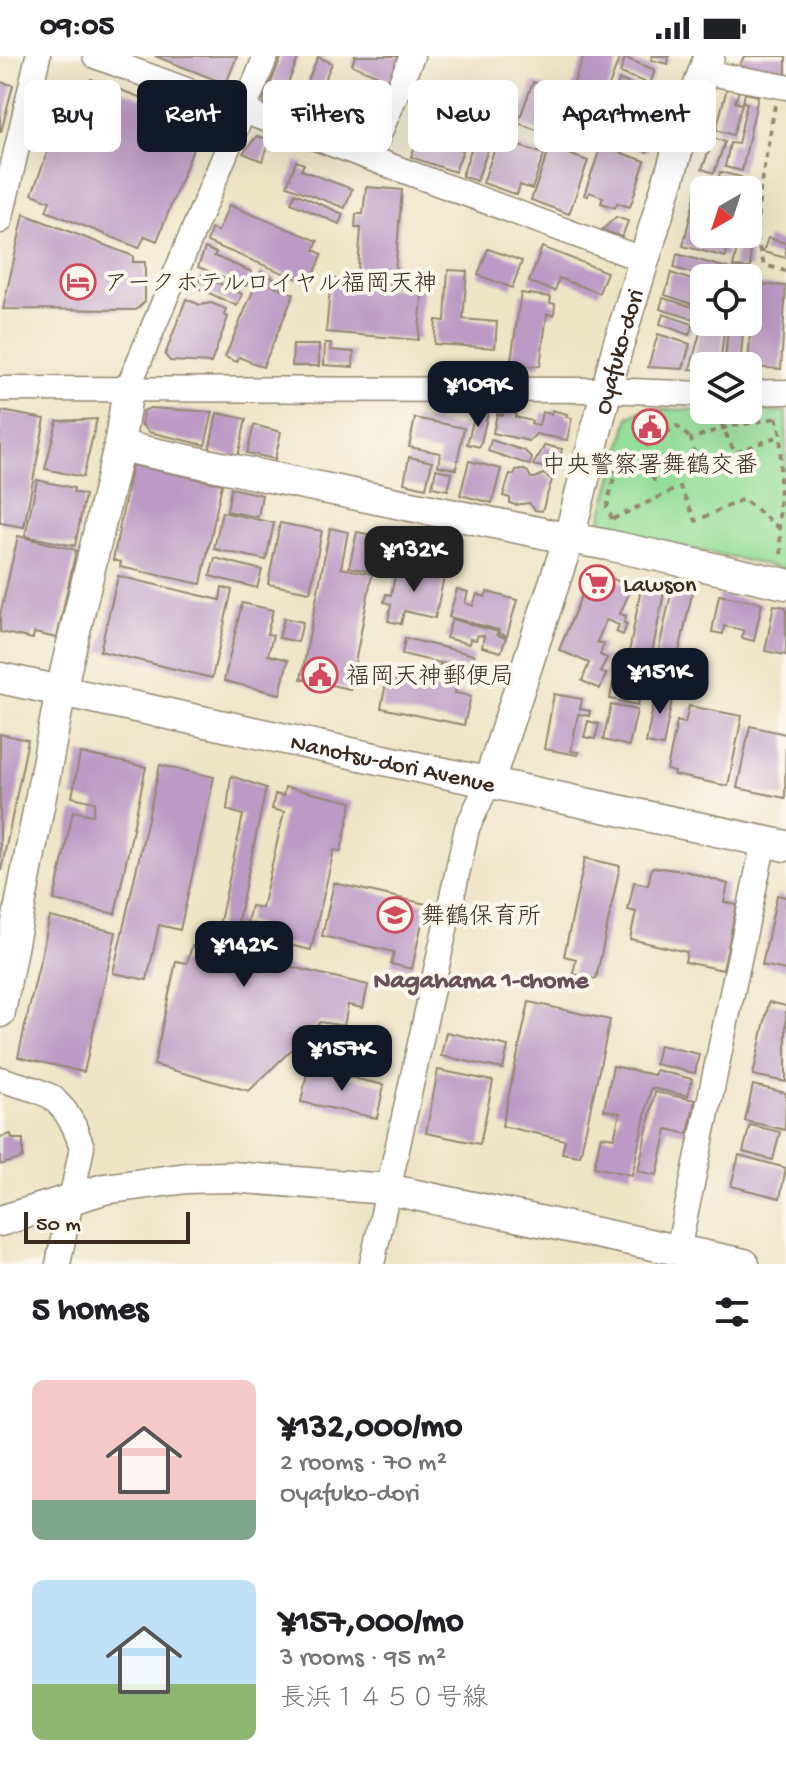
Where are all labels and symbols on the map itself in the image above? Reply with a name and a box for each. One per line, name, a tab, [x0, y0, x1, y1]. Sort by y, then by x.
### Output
north arrow	[690, 176, 762, 248]
hotel icon: アークホテルロイヤル福岡天神	[59, 263, 97, 301]
place label: アークホテルロイヤル福岡天神	[104, 270, 438, 300]
street label: Oyafuko-dori	[590, 286, 652, 418]
pin: ¥109K	[422, 361, 534, 429]
public building icon: 中央警察署舞鶴交番	[631, 408, 669, 446]
place label: 中央警察署舞鶴交番	[542, 452, 758, 482]
pin: ¥132K	[358, 526, 470, 594]
supermarket icon: Lawson	[578, 564, 616, 602]
place label: Lawson	[623, 572, 697, 601]
pin: ¥151K	[604, 648, 716, 716]
public building icon: 福岡天神郵便局	[301, 656, 339, 694]
place label: 福岡天神郵便局	[346, 663, 514, 693]
street label: Nanotsu-dori Avenue	[287, 729, 498, 802]
school or university icon: 舞鶴保育所	[376, 896, 414, 934]
place label: 舞鶴保育所	[421, 903, 541, 933]
pin: ¥142K	[188, 921, 300, 989]
district label: Nagahama 1-chome	[374, 967, 590, 998]
pin: ¥157K	[286, 1025, 398, 1093]
scale bar	[24, 1208, 190, 1244]

